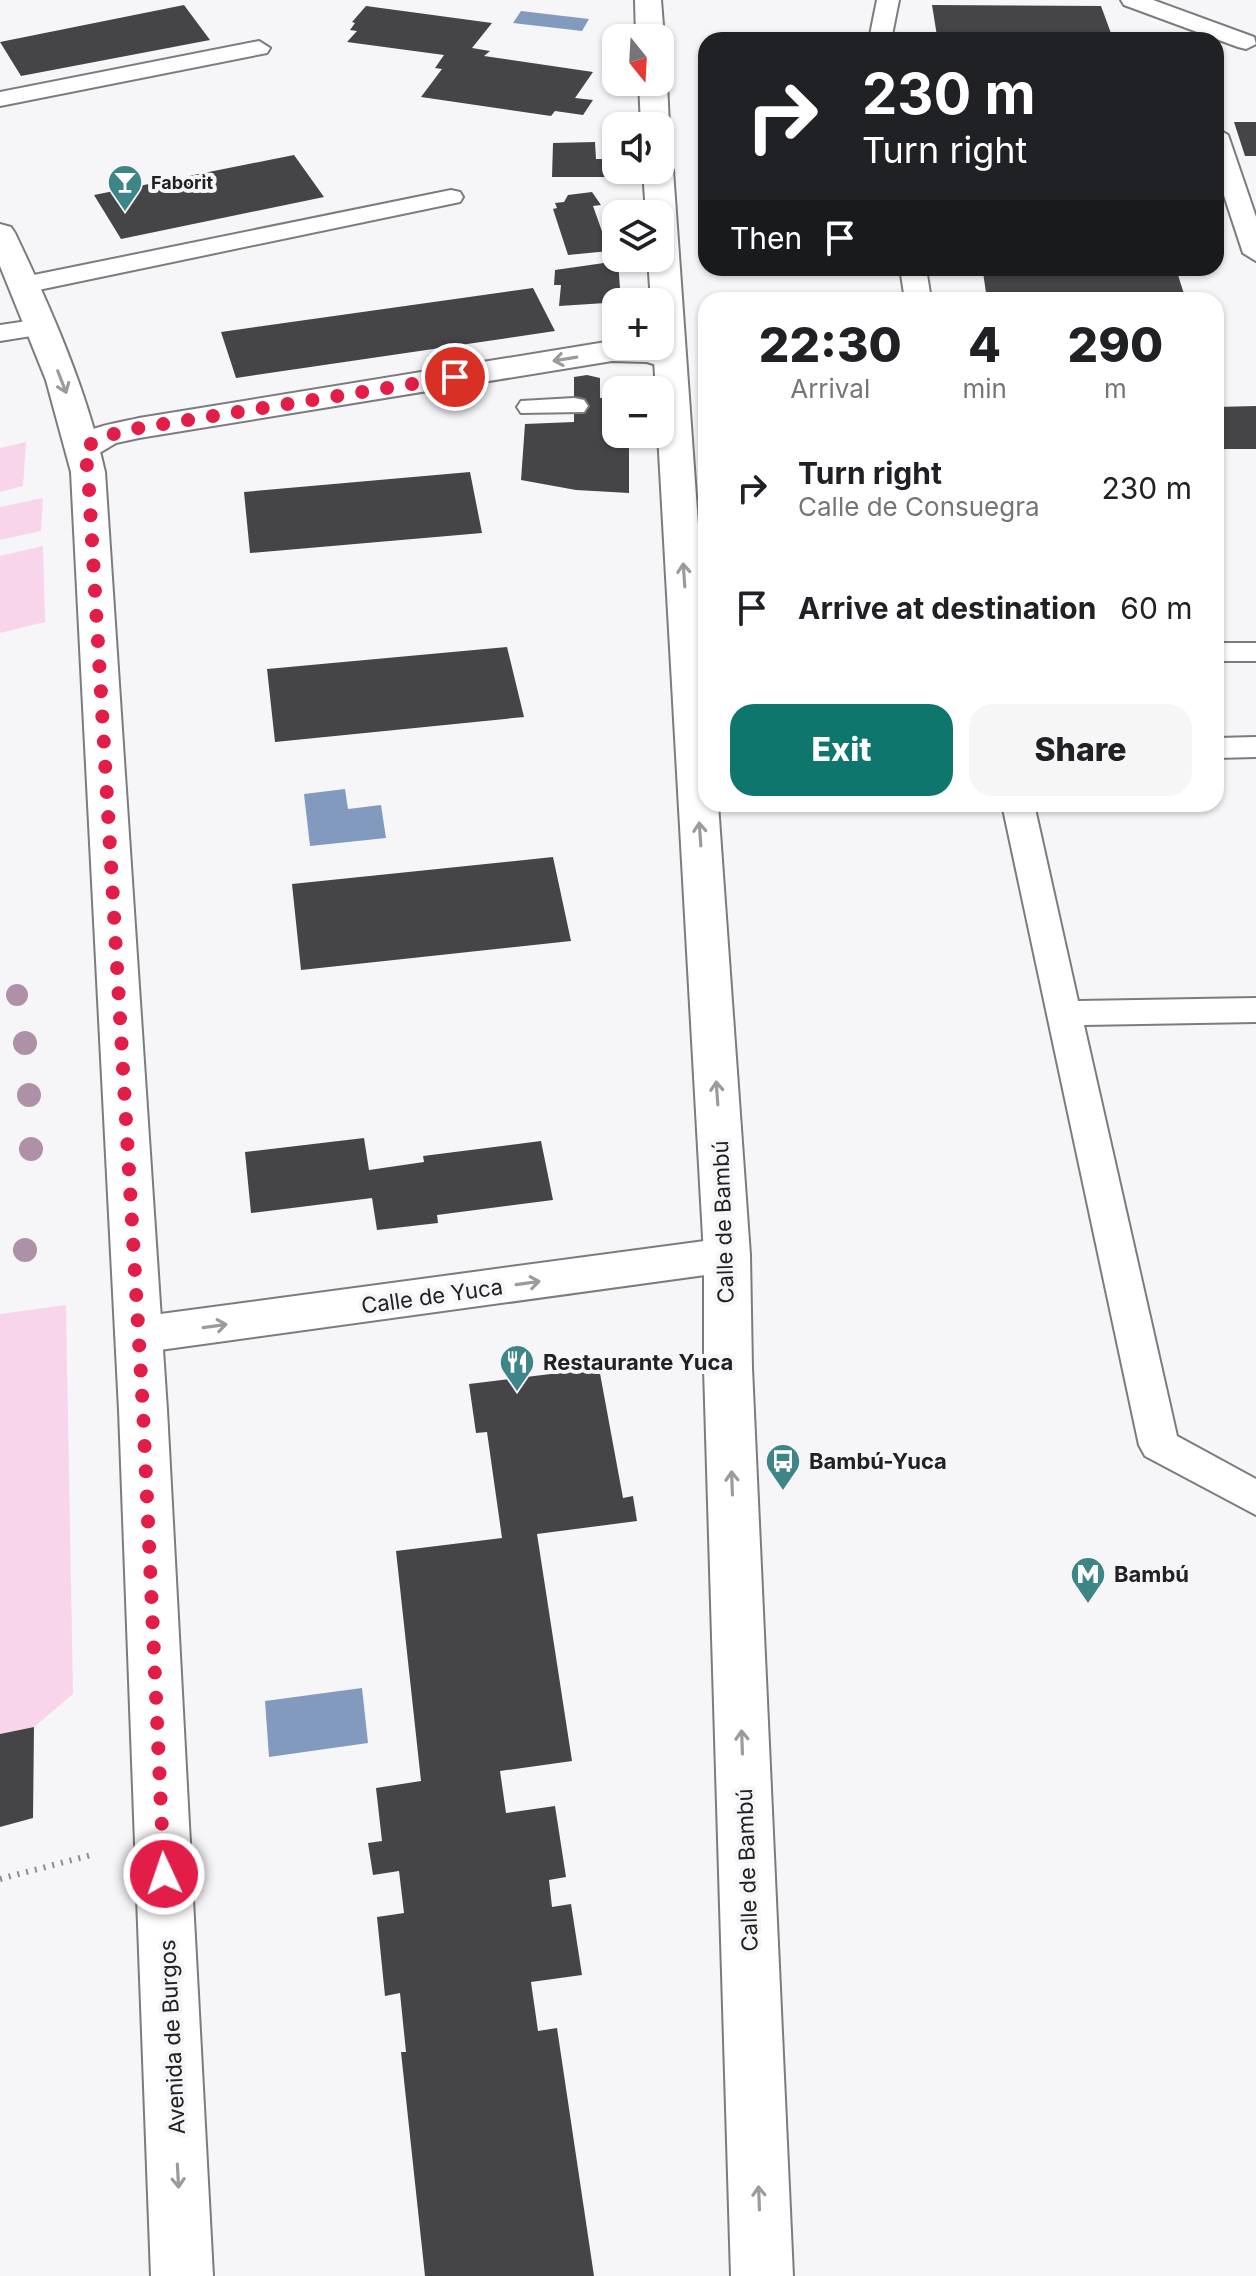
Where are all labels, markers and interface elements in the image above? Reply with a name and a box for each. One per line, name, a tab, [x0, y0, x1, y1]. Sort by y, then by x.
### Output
north arrow	[602, 24, 674, 96]
map controls	[602, 24, 674, 448]
text: 230 m	[862, 60, 1036, 128]
icon: right	[730, 64, 834, 168]
button: sound	[602, 112, 674, 184]
text: Turn right	[862, 128, 1027, 172]
bar icon: Faborit	[106, 163, 144, 213]
place label: Faborit	[151, 172, 213, 193]
button: layers	[602, 200, 674, 272]
icon: arrive	[818, 216, 862, 260]
text: Then	[730, 220, 802, 256]
button: +	[602, 288, 674, 360]
text: 22:30	[759, 315, 902, 374]
text: 4	[968, 315, 1001, 374]
text: 290	[1068, 315, 1163, 374]
pin	[421, 343, 489, 411]
one-way arrow	[553, 352, 579, 367]
icon: arrive	[433, 355, 477, 399]
one-way arrow	[56, 370, 70, 394]
text: Arrival	[790, 373, 870, 404]
text: min	[962, 373, 1007, 404]
text: m	[1104, 373, 1127, 404]
button: −	[602, 376, 674, 448]
text: Turn right	[798, 455, 942, 491]
icon: right	[730, 466, 774, 510]
text: 230 m	[1102, 470, 1192, 506]
text: Calle de Consuegra	[798, 491, 1040, 522]
one-way arrow	[676, 562, 691, 589]
icon: arrive	[730, 586, 774, 630]
text: Arrive at destination	[798, 590, 1096, 626]
text: 60 m	[1120, 590, 1193, 626]
button: Exit	[730, 704, 953, 796]
button: Share	[969, 704, 1192, 796]
one-way arrow	[692, 821, 707, 848]
one-way arrow	[709, 1081, 724, 1107]
street label: Calle de Bambú	[707, 1140, 739, 1304]
street label: Calle de Yuca	[359, 1273, 505, 1319]
one-way arrow	[515, 1275, 540, 1290]
one-way arrow	[202, 1318, 227, 1333]
restaurant icon: Restaurante Yuca	[498, 1343, 536, 1393]
place label: Restaurante Yuca	[543, 1349, 733, 1375]
bus stop icon: Bambú-Yuca	[764, 1442, 802, 1492]
place label: Bambú-Yuca	[809, 1448, 947, 1474]
one-way arrow	[725, 1470, 740, 1497]
metro station icon: Bambú	[1069, 1555, 1107, 1605]
place label: Bambú	[1114, 1561, 1189, 1587]
one-way arrow	[734, 1729, 749, 1756]
street label: Calle de Bambú	[731, 1788, 763, 1952]
position arrow	[122, 1832, 206, 1916]
street label: Avenida de Burgos	[154, 1939, 190, 2135]
one-way arrow	[170, 2162, 185, 2189]
one-way arrow	[751, 2185, 766, 2212]

